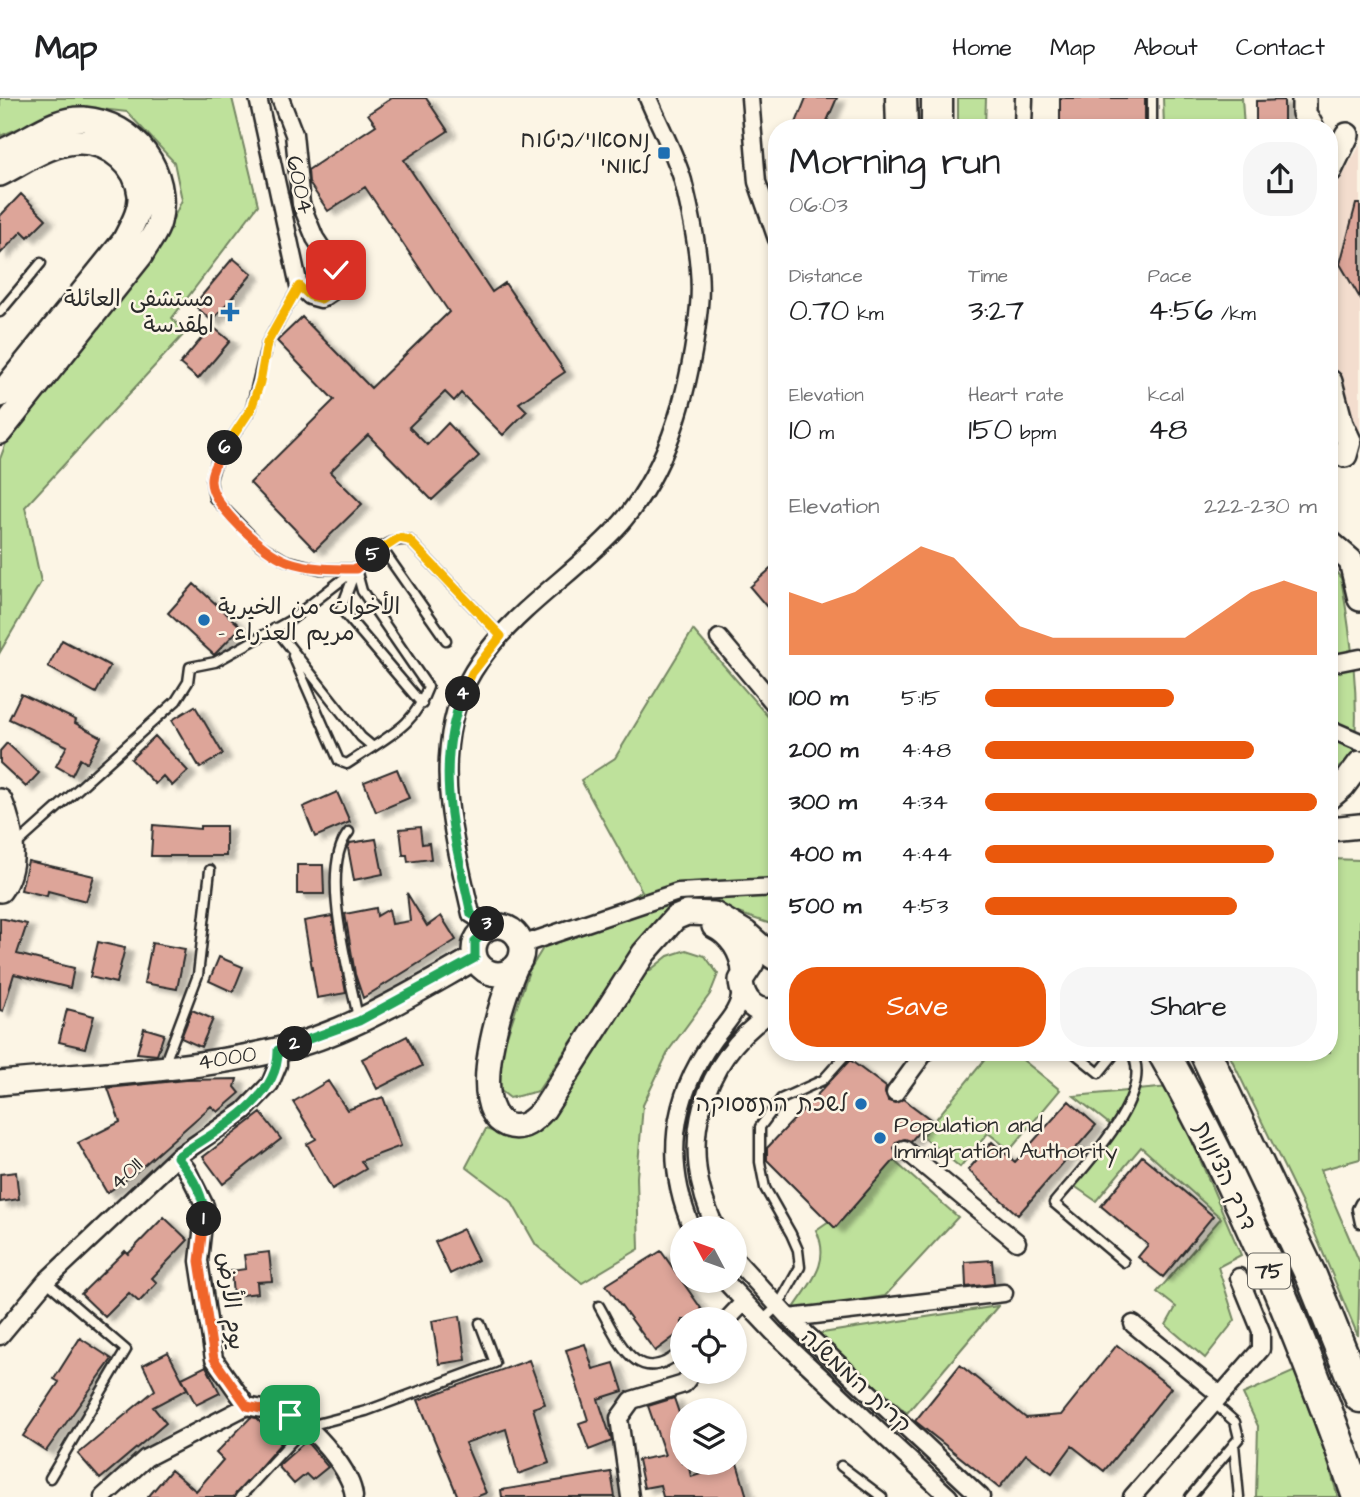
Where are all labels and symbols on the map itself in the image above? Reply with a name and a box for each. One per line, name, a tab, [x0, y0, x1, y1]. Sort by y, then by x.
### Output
place label: נמסאוי/ביטוח לאומי	[520, 124, 651, 182]
marker: נמסאוי/ביטוח לאומי	[656, 145, 672, 161]
street label: 6004	[278, 153, 322, 218]
pin	[306, 240, 366, 300]
place label: مستشفى العائلة المقدسة	[64, 283, 214, 341]
marker: مستشفى العائلة المقدسة	[220, 302, 240, 322]
pin: 6	[208, 430, 243, 466]
pin: 5	[356, 538, 390, 573]
place label: الأخوات من الخيرية - مريم العذراء	[218, 590, 400, 650]
marker: الأخوات من الخيرية - مريم العذراء	[196, 612, 212, 628]
pin: 4	[446, 676, 480, 712]
pin: 3	[470, 906, 504, 942]
pin: 2	[278, 1026, 312, 1062]
street label: 4000	[195, 1038, 259, 1078]
place label: לשכת התעסוקה	[695, 1088, 848, 1120]
marker: לשכת התעסוקה	[853, 1096, 869, 1112]
place label: Population and Immigration Authority	[894, 1109, 1118, 1168]
street label: דרך הציונות	[1186, 1116, 1264, 1236]
marker: Population and Immigration Authority	[872, 1130, 888, 1146]
street label: 4011	[102, 1150, 150, 1198]
pin: 1	[186, 1202, 222, 1236]
north arrow	[670, 1216, 747, 1293]
street label: يوم الأرض	[209, 1250, 254, 1352]
road number: 75	[1248, 1254, 1290, 1288]
street label: קרית הממשלה	[794, 1321, 918, 1441]
pin	[260, 1385, 320, 1445]

